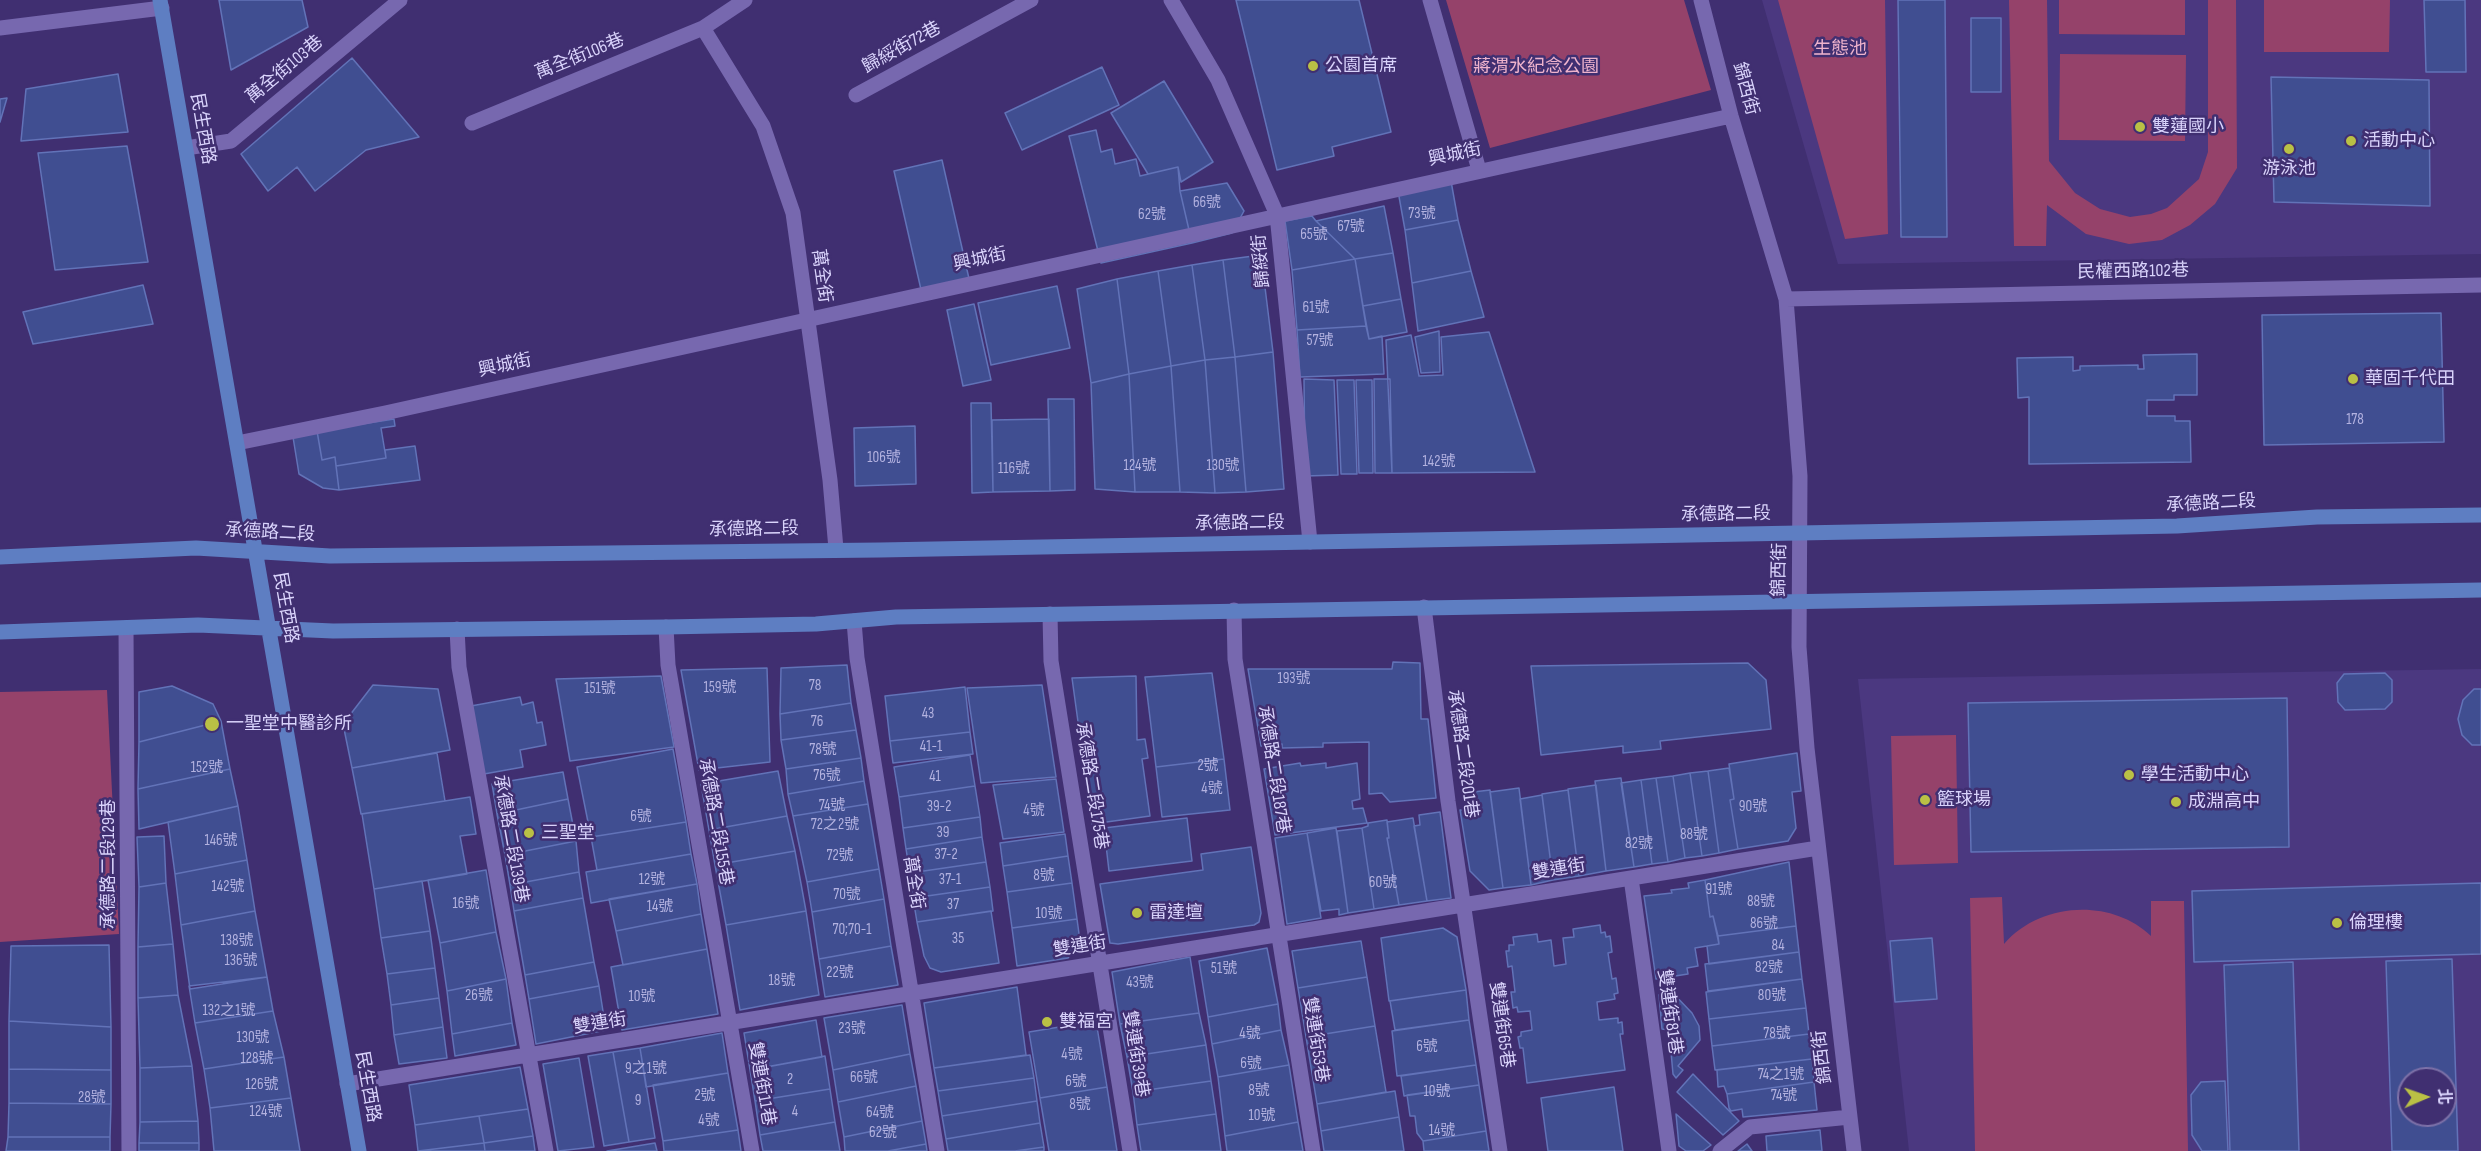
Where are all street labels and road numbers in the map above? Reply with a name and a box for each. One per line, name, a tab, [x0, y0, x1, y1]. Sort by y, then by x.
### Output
street label: 歸綏街72巷	[859, 18, 945, 78]
street label: 萬全街106巷	[532, 29, 628, 85]
street label: 萬全街103巷	[242, 32, 328, 108]
street label: 錦西街	[1728, 60, 1762, 118]
street label: 民生西路	[185, 92, 219, 166]
street label: 興城街	[1426, 139, 1484, 171]
street label: 歸綏街	[1249, 233, 1275, 289]
street label: 興城街	[951, 244, 1009, 276]
street label: 萬全街	[807, 248, 835, 304]
street label: 民權西路102巷	[2077, 260, 2189, 284]
street label: 興城街	[476, 350, 534, 382]
street label: 承德路二段	[2165, 491, 2257, 517]
street label: 承德路二段	[1681, 503, 1771, 527]
street label: 承德路二段	[1195, 512, 1285, 536]
street label: 承德路二段	[709, 518, 799, 542]
street label: 承德路二段	[224, 520, 316, 546]
street label: 錦西街	[1769, 543, 1791, 597]
street label: 民生西路	[268, 571, 302, 645]
street label: 承德路二段201巷	[1442, 688, 1482, 820]
street label: 承德路二段187巷	[1252, 704, 1294, 836]
street label: 承德路二段175巷	[1070, 721, 1112, 851]
street label: 承德路二段155巷	[693, 757, 737, 887]
street label: 承德路二段139巷	[488, 773, 532, 905]
street label: 承德路二段129巷	[98, 799, 120, 929]
street label: 萬全街	[898, 855, 928, 911]
street label: 雙連街	[1531, 855, 1587, 885]
street label: 雙連街	[1052, 932, 1108, 962]
street label: 雙連街81巷	[1652, 968, 1686, 1056]
street label: 雙連街65巷	[1484, 980, 1518, 1070]
street label: 雙連街53巷	[1298, 995, 1332, 1085]
street label: 雙連街	[572, 1009, 628, 1039]
street label: 雙連街39巷	[1117, 1009, 1153, 1099]
street label: 錦西街	[1809, 1029, 1837, 1085]
street label: 雙連街11巷	[743, 1040, 779, 1128]
street label: 民生西路	[350, 1050, 384, 1124]

